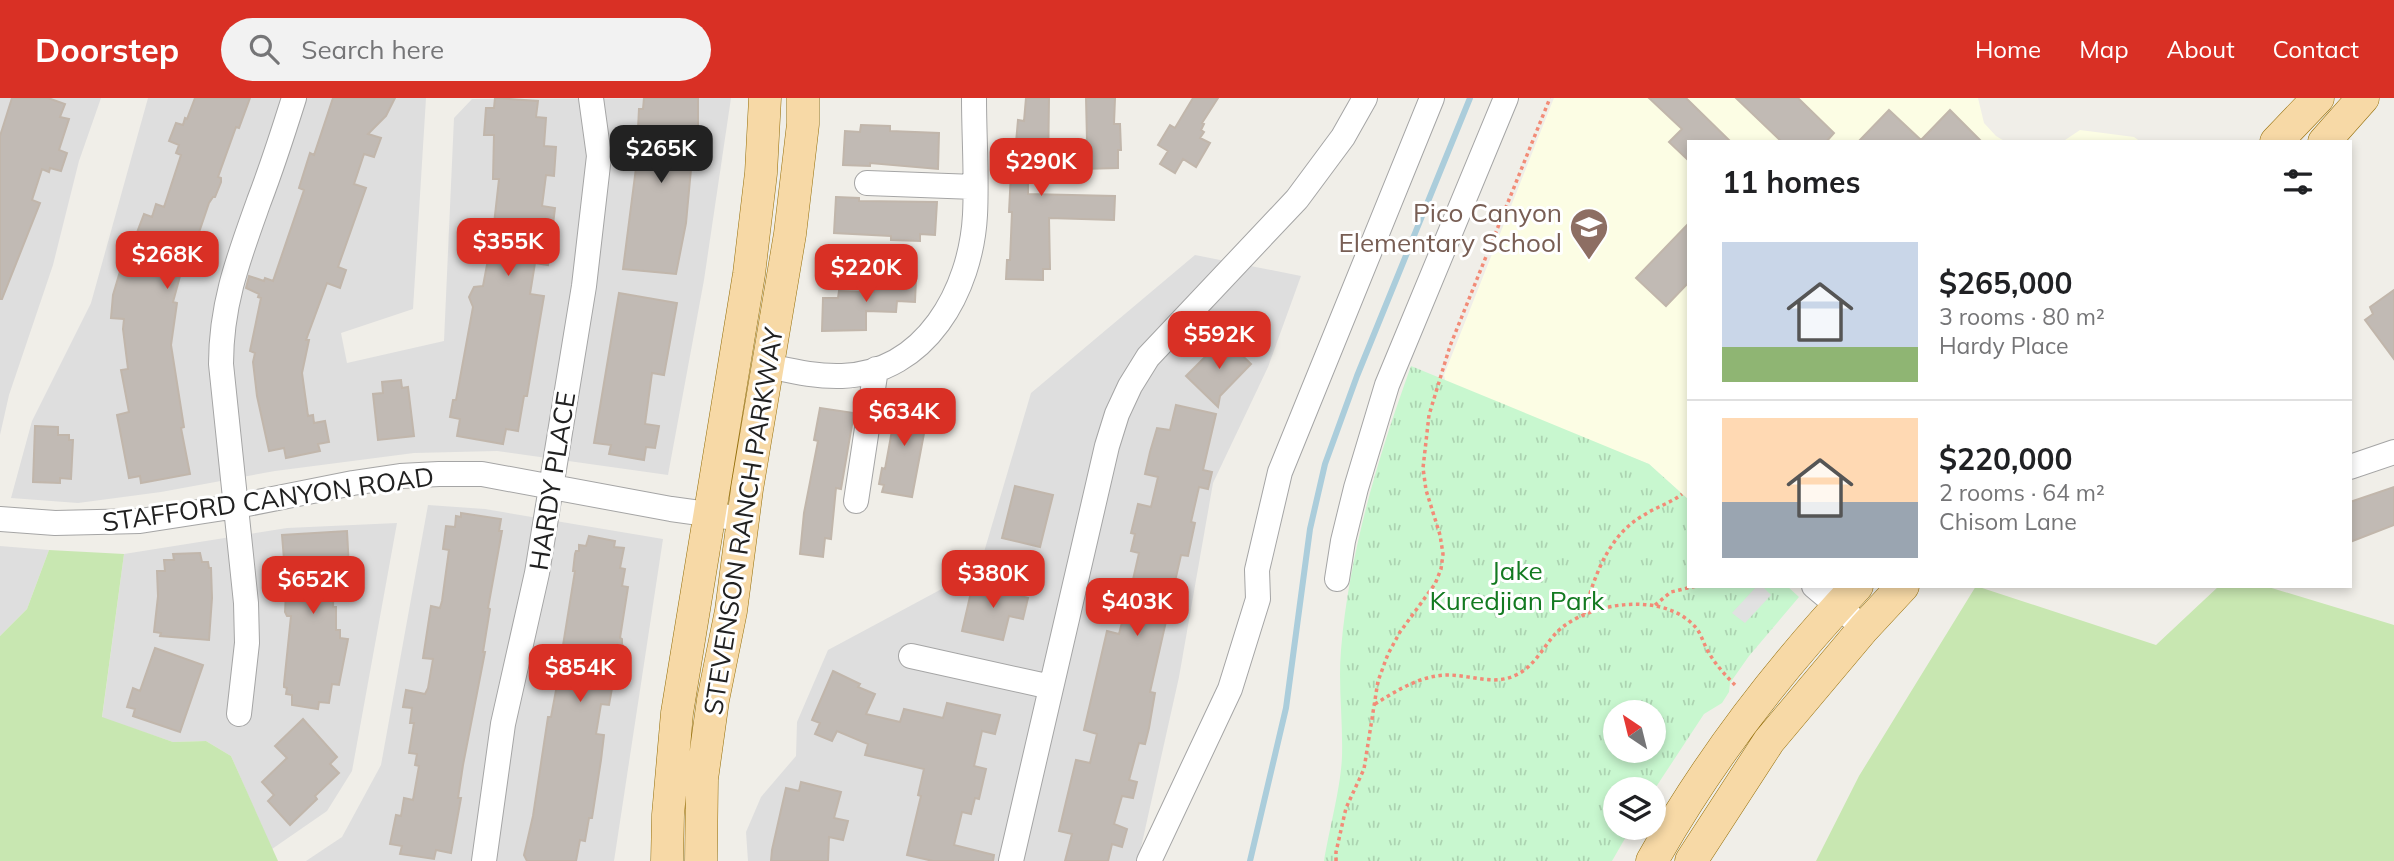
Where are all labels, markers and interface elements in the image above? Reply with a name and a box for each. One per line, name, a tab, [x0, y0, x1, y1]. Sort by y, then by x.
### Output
search box	[221, 18, 711, 81]
text: Doorstep	[35, 29, 179, 70]
icon: search	[245, 30, 283, 68]
text: Search here	[301, 33, 444, 66]
text: Home	[1975, 34, 2041, 64]
text: Map	[2079, 34, 2129, 64]
text: About	[2167, 34, 2235, 64]
text: Contact	[2273, 34, 2359, 64]
pin: $265K	[612, 126, 710, 185]
text: $265K	[626, 133, 696, 162]
pin: $290K	[992, 139, 1090, 198]
text: $290K	[1006, 146, 1076, 175]
text: 11 homes	[1722, 163, 1861, 201]
icon: filters	[2279, 163, 2317, 201]
place label: Pico Canyon Elementary School	[1338, 196, 1562, 259]
school or university icon: Pico Canyon Elementary School	[1568, 206, 1610, 261]
pin: $355K	[459, 218, 557, 278]
text: $355K	[473, 226, 543, 255]
pin: $268K	[118, 232, 216, 291]
text: $268K	[132, 239, 202, 268]
pin: $220K	[817, 244, 915, 304]
text: $220K	[831, 252, 901, 281]
text: $265,000	[1939, 264, 2072, 302]
icon: home	[1778, 270, 1862, 354]
text: 3 rooms · 80 m²	[1939, 302, 2105, 331]
pin: $592K	[1170, 312, 1268, 371]
text: $592K	[1184, 319, 1254, 348]
street label: STEVENSON RANCH PARKWAY	[696, 324, 790, 717]
text: Hardy Place	[1939, 331, 2069, 360]
pin: $634K	[855, 388, 953, 448]
street label: HARDY PLACE	[522, 389, 582, 573]
text: $634K	[869, 396, 939, 425]
text: $220,000	[1939, 440, 2072, 478]
icon: home	[1778, 446, 1862, 530]
street label: STAFFORD CANYON ROAD	[100, 459, 436, 539]
text: 2 rooms · 64 m²	[1939, 478, 2105, 507]
text: Chisom Lane	[1939, 507, 2077, 536]
pin: $380K	[944, 550, 1042, 610]
park label: Jake Kuredjian Park	[1430, 554, 1605, 617]
pin: $652K	[264, 556, 362, 616]
text: $380K	[958, 558, 1028, 587]
text: $652K	[278, 564, 348, 593]
pin: $403K	[1088, 578, 1186, 638]
text: $403K	[1102, 586, 1172, 615]
pin: $854K	[531, 644, 629, 704]
text: $854K	[545, 652, 615, 681]
north arrow	[1603, 700, 1666, 763]
map controls	[1603, 700, 1666, 840]
button: layers	[1603, 777, 1666, 840]

